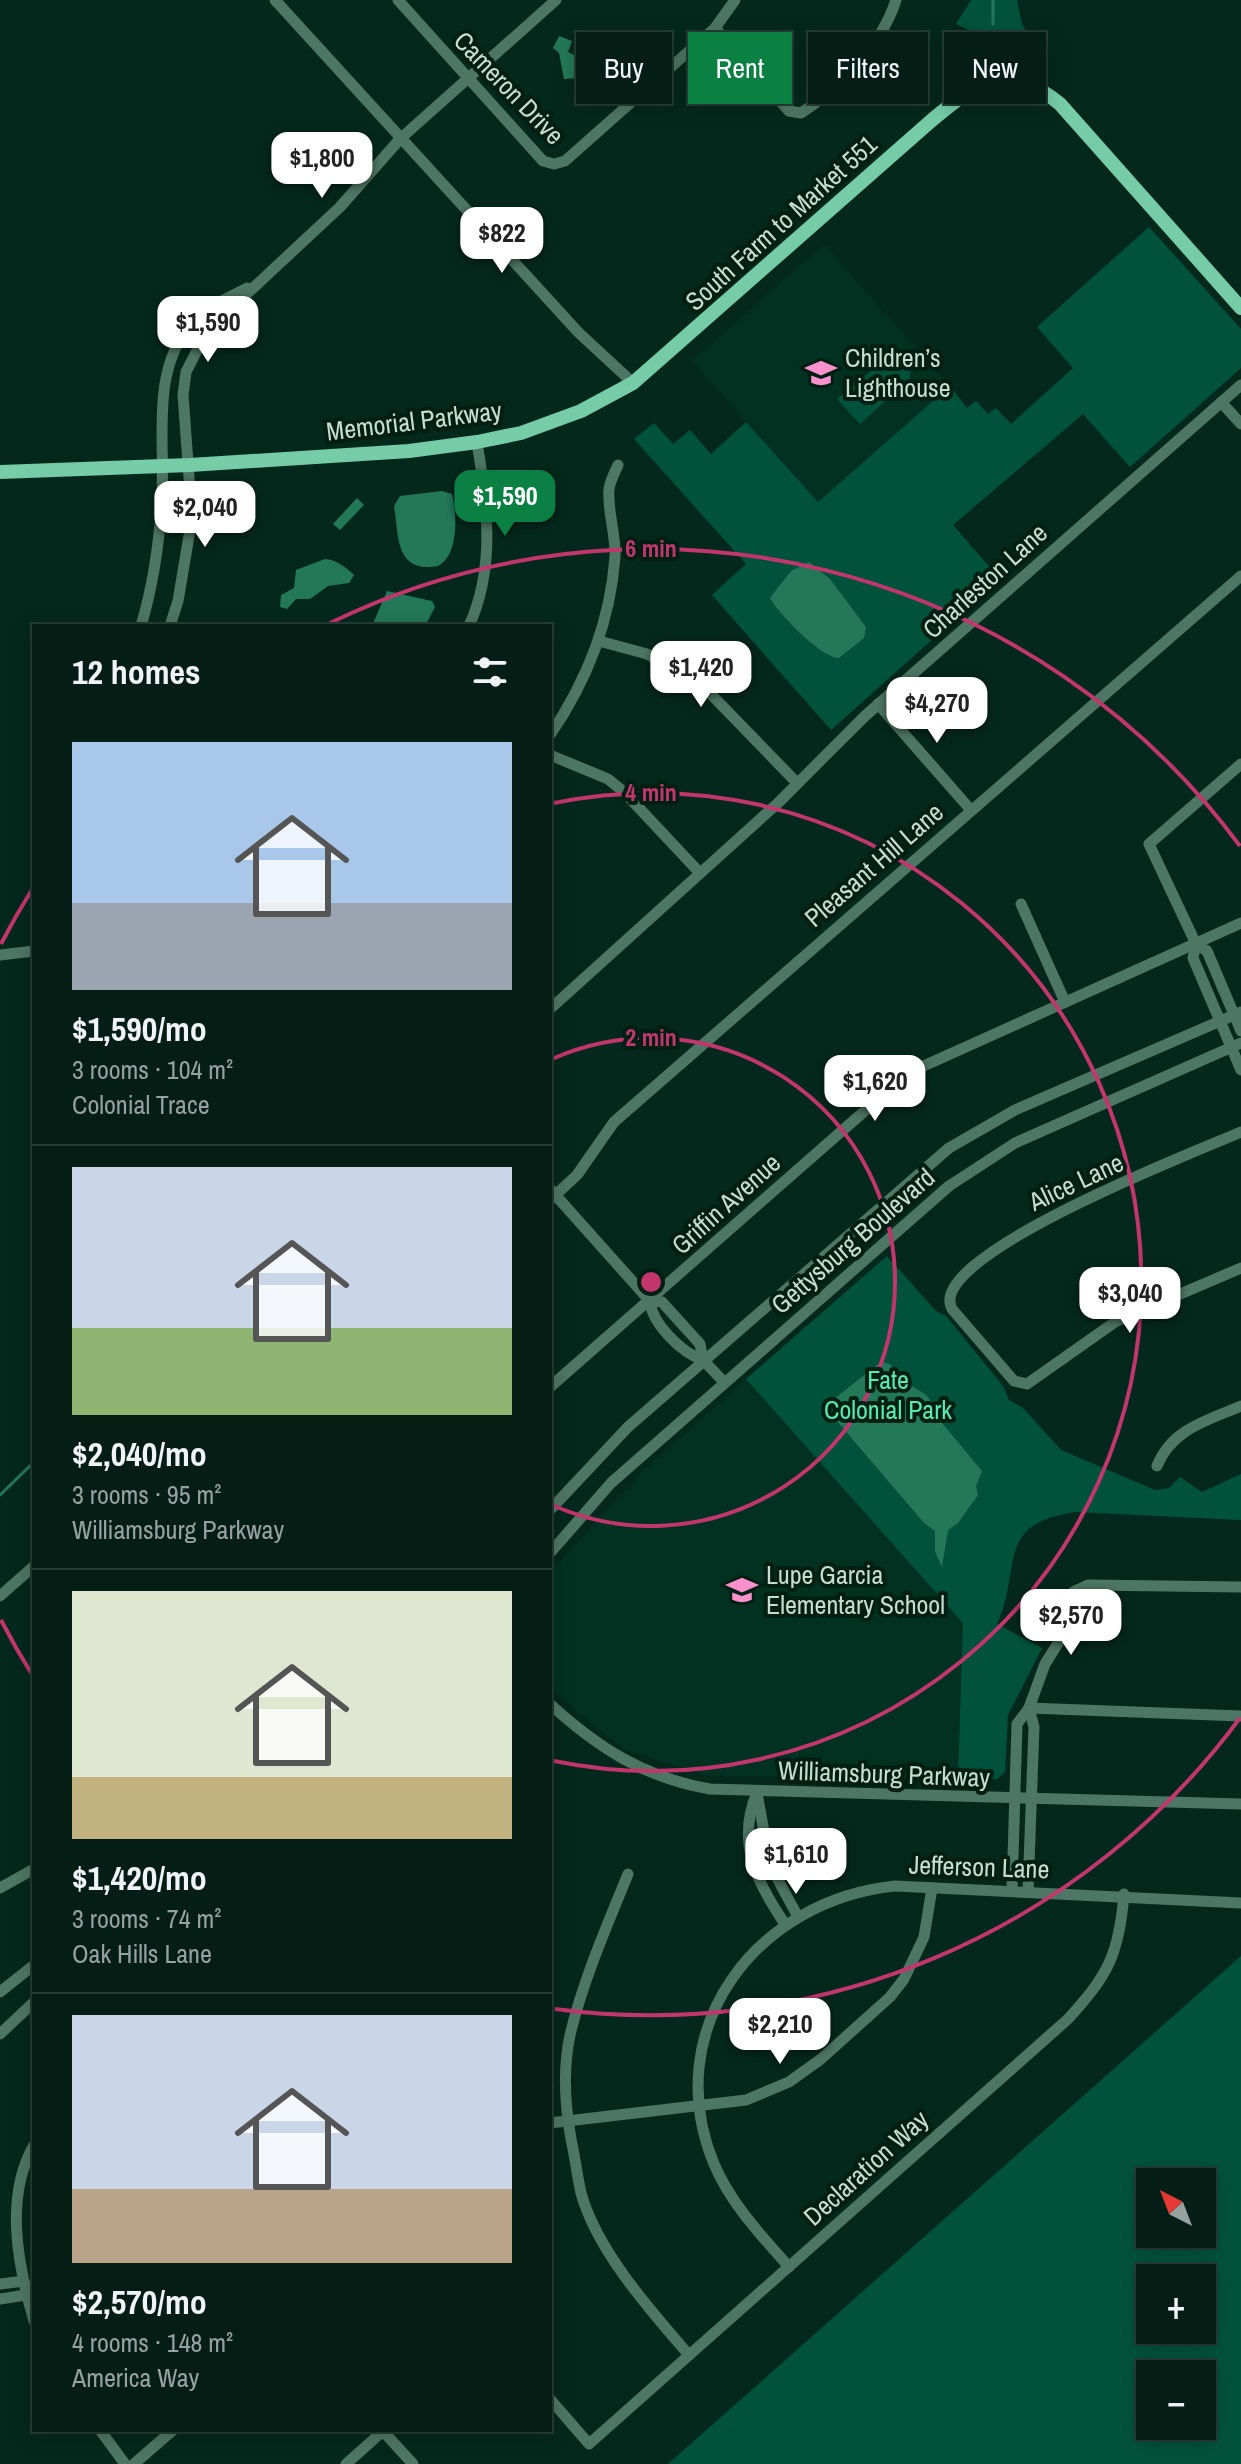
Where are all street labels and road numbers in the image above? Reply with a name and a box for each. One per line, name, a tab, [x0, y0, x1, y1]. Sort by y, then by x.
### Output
street label: Cameron Drive	[447, 24, 572, 152]
street label: South Farm to Market 551	[677, 127, 884, 318]
street label: Memorial Parkway	[324, 392, 504, 449]
street label: Charleston Lane	[915, 515, 1055, 646]
street label: Pleasant Hill Lane	[797, 795, 950, 935]
street label: Alice Lane	[1022, 1144, 1129, 1219]
street label: Griffin Avenue	[664, 1145, 788, 1262]
street label: Gettysburg Boulevard	[763, 1160, 942, 1321]
street label: Williamsburg Parkway	[777, 1752, 991, 1795]
street label: Jefferson Lane	[908, 1847, 1050, 1886]
street label: Declaration Way	[796, 2102, 936, 2233]

